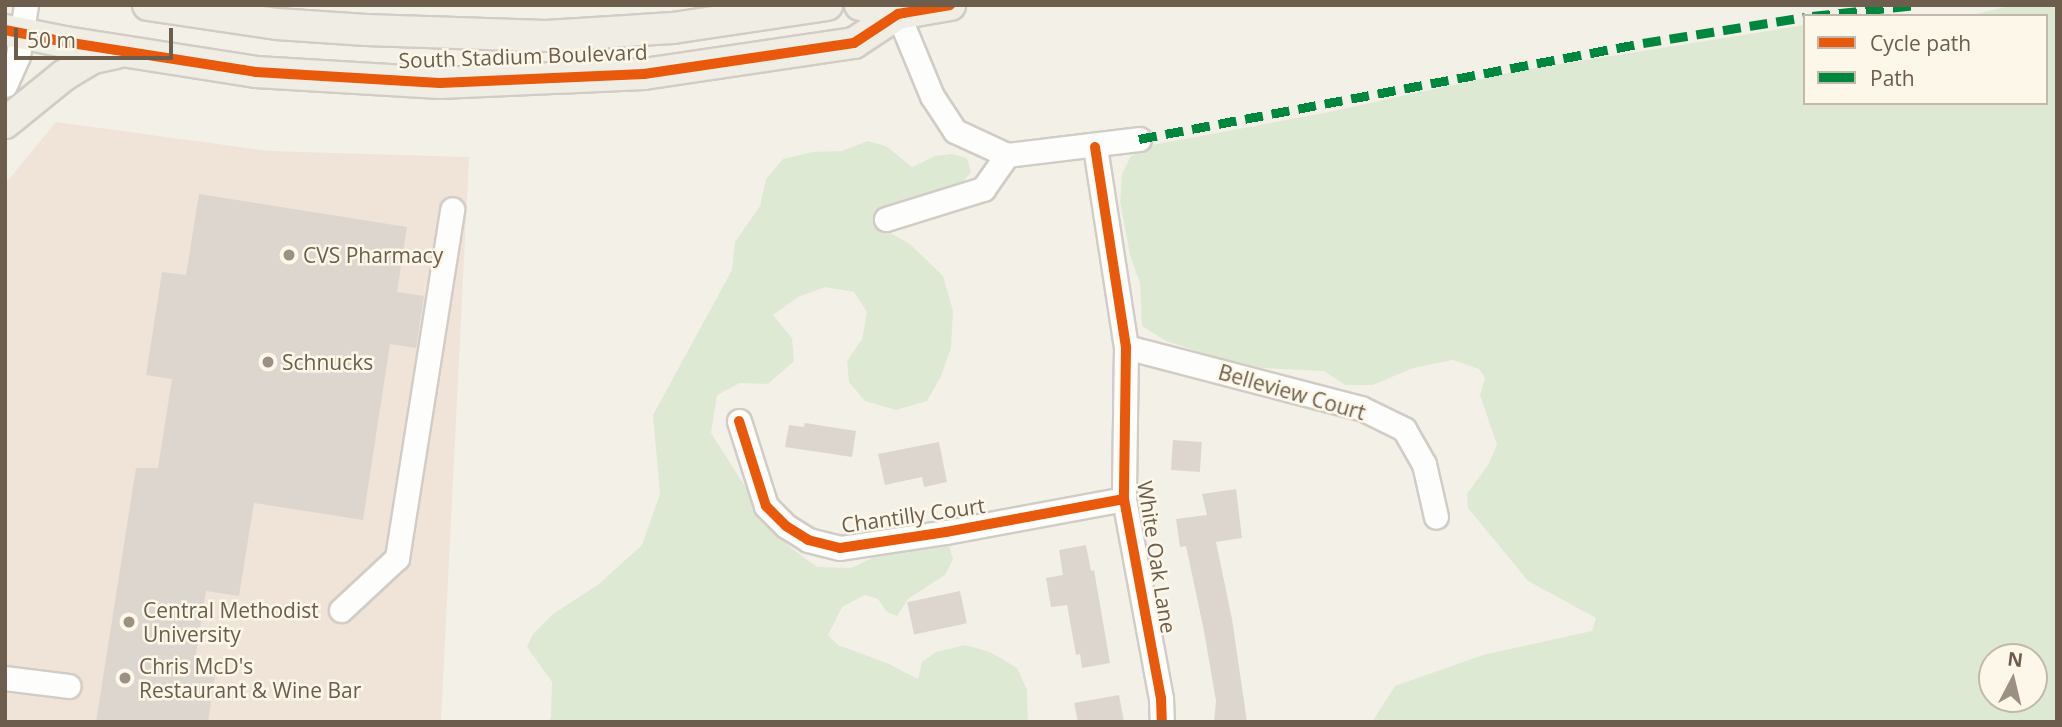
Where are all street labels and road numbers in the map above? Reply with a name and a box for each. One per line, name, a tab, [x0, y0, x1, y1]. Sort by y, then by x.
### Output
street label: South Stadium Boulevard	[398, 39, 648, 73]
street label: Belleview Court	[1216, 359, 1368, 425]
street label: White Oak Lane	[1133, 479, 1181, 635]
street label: Chantilly Court	[840, 492, 986, 538]

